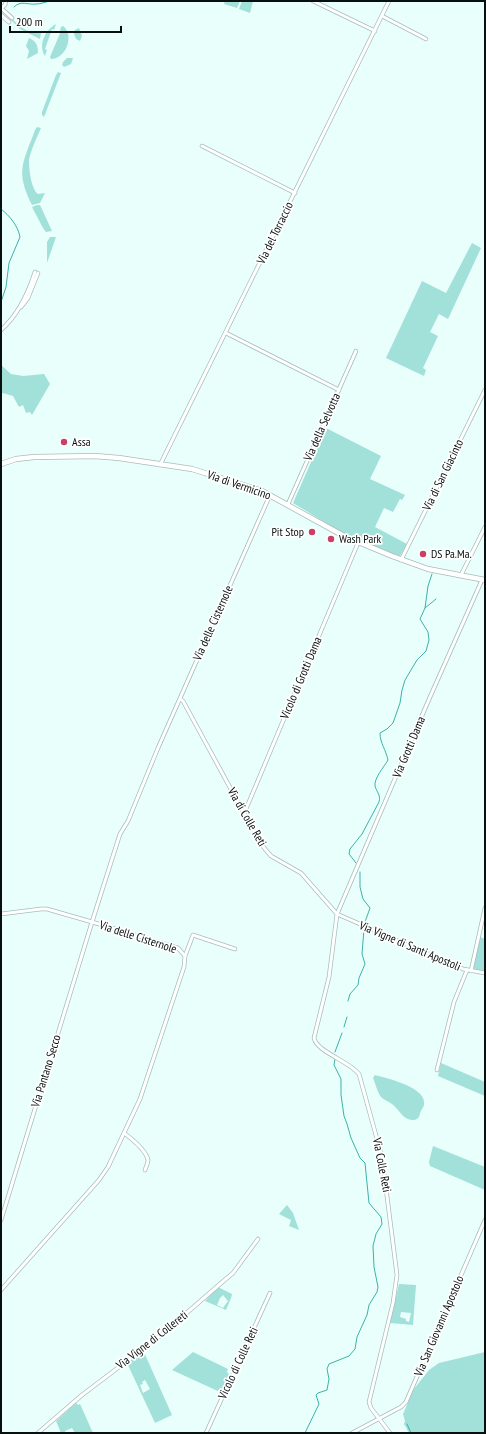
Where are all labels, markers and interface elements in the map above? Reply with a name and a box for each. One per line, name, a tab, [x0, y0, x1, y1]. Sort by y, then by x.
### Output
scale bar	[10, 8, 121, 34]
text: 200 m	[16, 14, 43, 29]
street label: Via del Torraccio	[253, 199, 296, 267]
street label: Via della Selvotta	[299, 390, 343, 464]
place label: Assa	[72, 434, 91, 449]
marker: Assa	[59, 437, 69, 447]
street label: Via di San Giacinto	[418, 437, 466, 514]
street label: Via di Vermicino	[204, 466, 273, 502]
place label: Pit Stop	[271, 524, 304, 539]
marker: Pit Stop	[307, 527, 317, 537]
place label: Wash Park	[339, 531, 382, 546]
marker: Wash Park	[326, 534, 336, 544]
place label: DS Pa.Ma.	[431, 546, 472, 561]
marker: DS Pa.Ma.	[418, 549, 428, 559]
street label: Via delle Cisternole	[189, 583, 236, 664]
street label: Vicolo di Grotti Dama	[276, 634, 325, 722]
street label: Via Grotti Dama	[388, 714, 428, 781]
street label: Via di Colle Reti	[224, 784, 270, 849]
street label: Via delle Cisternole	[97, 917, 179, 956]
street label: Via Vigne di Santi Apostoli	[356, 917, 463, 974]
street label: Via Pantano Secco	[27, 1033, 64, 1110]
street label: Via Colle Reti	[370, 1135, 395, 1193]
street label: Via San Giovanni Apostolo	[410, 1273, 467, 1379]
street label: Via Vigne di Collereti	[112, 1307, 190, 1373]
street label: Vicolo di Colle Reti	[214, 1324, 261, 1402]

